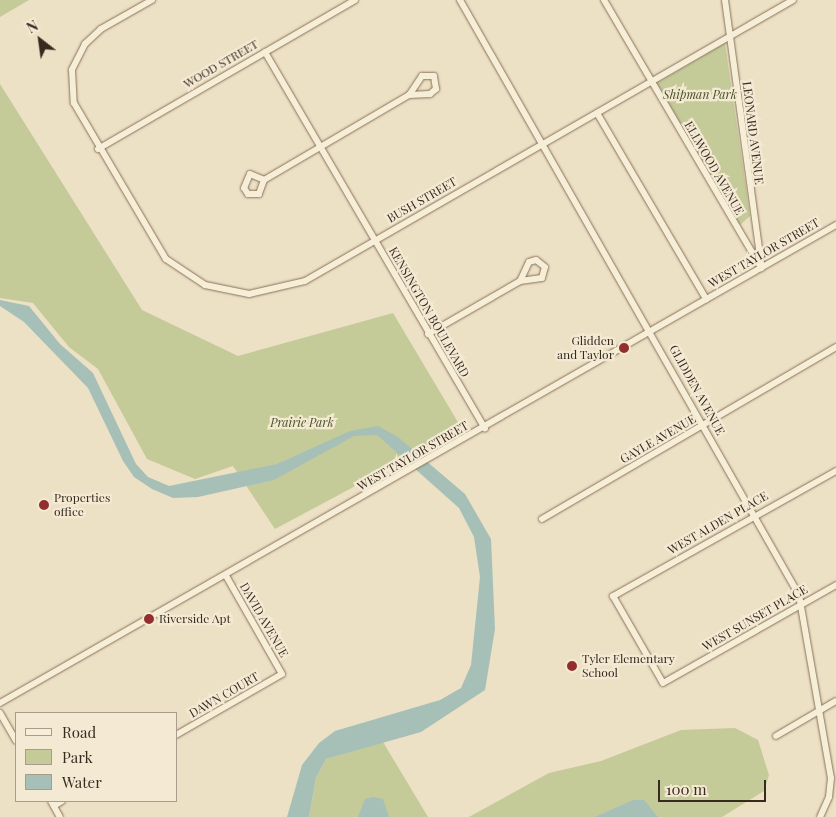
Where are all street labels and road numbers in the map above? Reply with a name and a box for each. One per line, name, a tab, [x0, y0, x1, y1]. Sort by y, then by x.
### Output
street label: WOOD STREET	[181, 37, 261, 91]
street label: LEONARD AVENUE	[740, 80, 766, 186]
street label: ELLWOOD AVENUE	[681, 118, 747, 218]
street label: BUSH STREET	[385, 174, 459, 226]
street label: WEST TAYLOR STREET	[706, 215, 822, 291]
street label: KENSINGTON BOULEVARD	[386, 244, 472, 380]
street label: GLIDDEN AVENUE	[666, 342, 728, 438]
street label: GAYLE AVENUE	[617, 411, 699, 467]
street label: WEST TAYLOR STREET	[355, 418, 471, 494]
street label: WEST ALDEN PLACE	[665, 488, 771, 558]
street label: DAVID AVENUE	[237, 580, 291, 660]
street label: WEST SUNSET PLACE	[700, 582, 810, 654]
street label: DAWN COURT	[187, 669, 261, 721]

